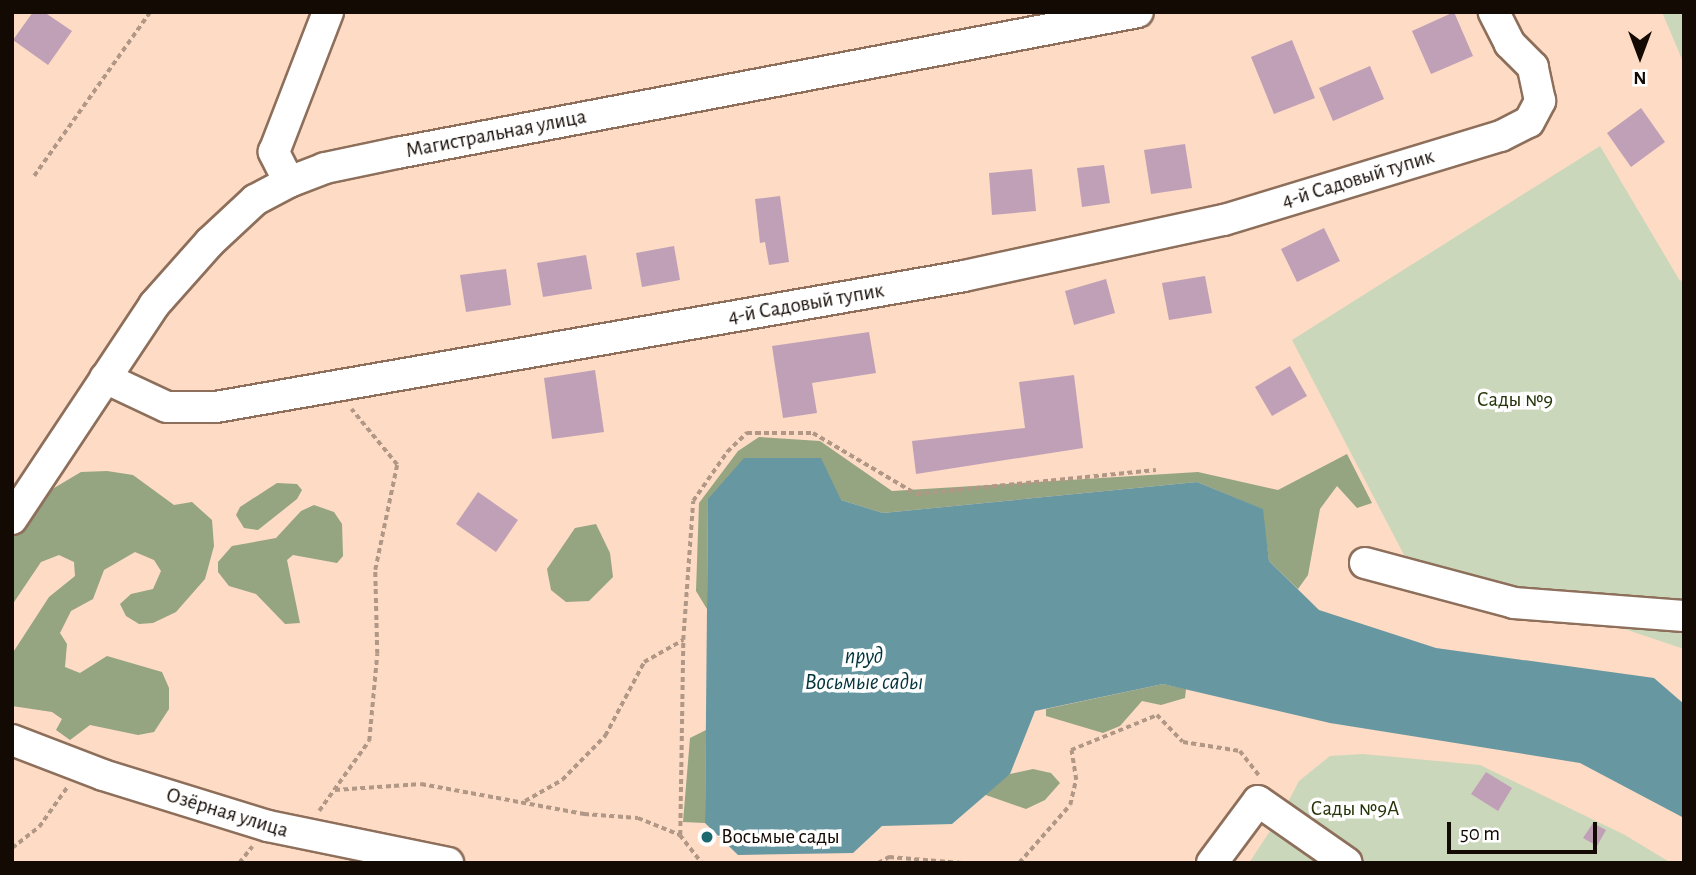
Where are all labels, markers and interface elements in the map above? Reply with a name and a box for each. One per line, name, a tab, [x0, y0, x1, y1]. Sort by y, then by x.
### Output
north arrow	[1605, 21, 1675, 91]
text: N	[1633, 68, 1647, 87]
street label: Магистральная улица	[404, 104, 588, 164]
street label: 4-й Садовый тупик	[1279, 144, 1437, 214]
street label: 4-й Садовый тупик	[726, 278, 886, 330]
park label: Сады №9	[1477, 387, 1553, 413]
water label: пруд Восьмые сады	[805, 643, 923, 697]
street label: Озёрная улица	[163, 782, 291, 844]
park label: Сады №9А	[1311, 796, 1399, 822]
scale bar	[1451, 808, 1602, 852]
text: 50 m	[1460, 823, 1500, 844]
place label: Восьмые сады	[721, 824, 840, 850]
marker: Восьмые сады	[699, 829, 715, 845]

